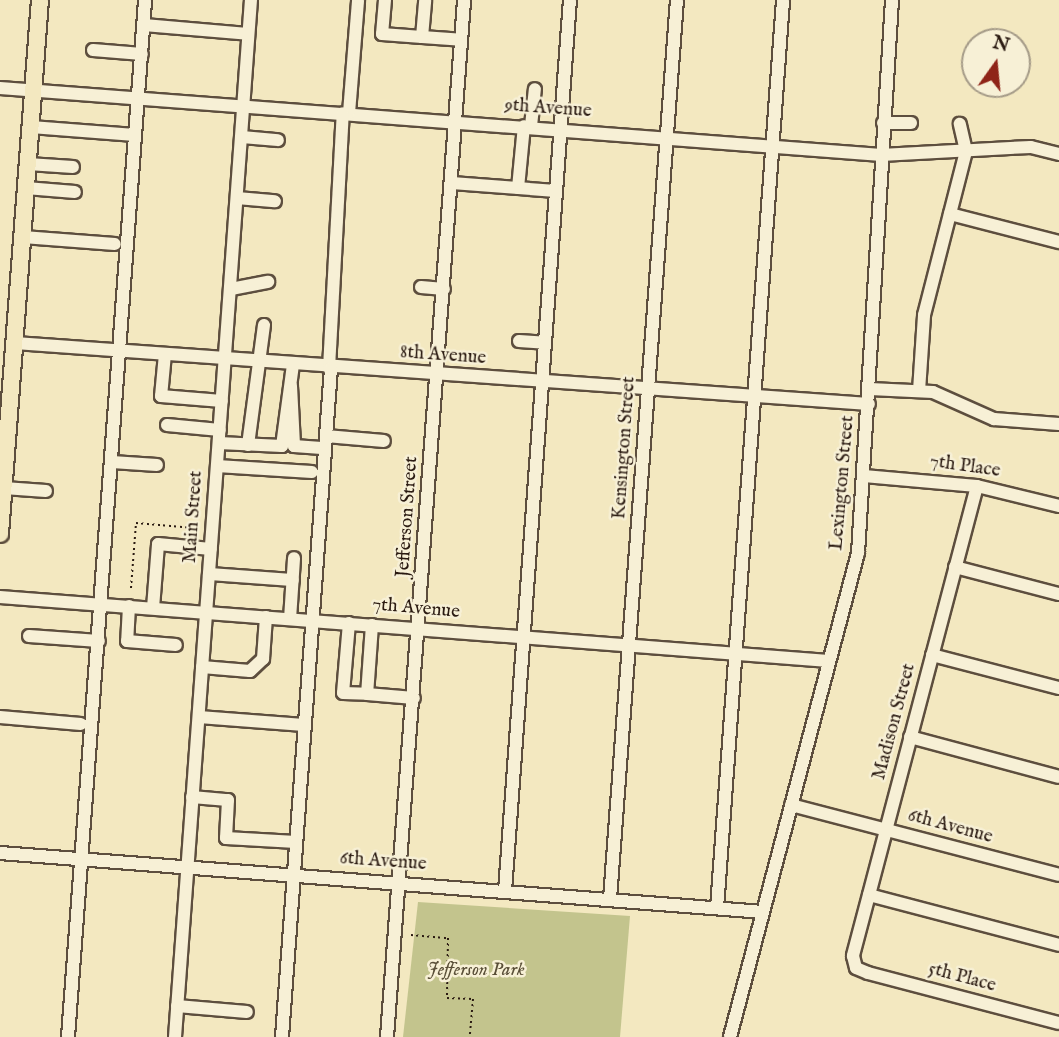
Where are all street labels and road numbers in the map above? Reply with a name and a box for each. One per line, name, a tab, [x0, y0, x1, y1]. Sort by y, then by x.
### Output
street label: 9th Avenue	[504, 95, 592, 123]
street label: 8th Avenue	[399, 342, 487, 370]
street label: Kensington Street	[609, 376, 641, 520]
street label: Lexington Street	[826, 415, 860, 551]
street label: 7th Place	[928, 451, 1002, 483]
street label: Jefferson Street	[392, 456, 424, 578]
street label: Main Street	[179, 470, 209, 564]
street label: 7th Avenue	[371, 594, 461, 624]
street label: Madison Street	[869, 661, 921, 783]
street label: 6th Avenue	[905, 805, 995, 849]
street label: 6th Avenue	[339, 848, 427, 876]
street label: 5th Place	[926, 958, 998, 998]

